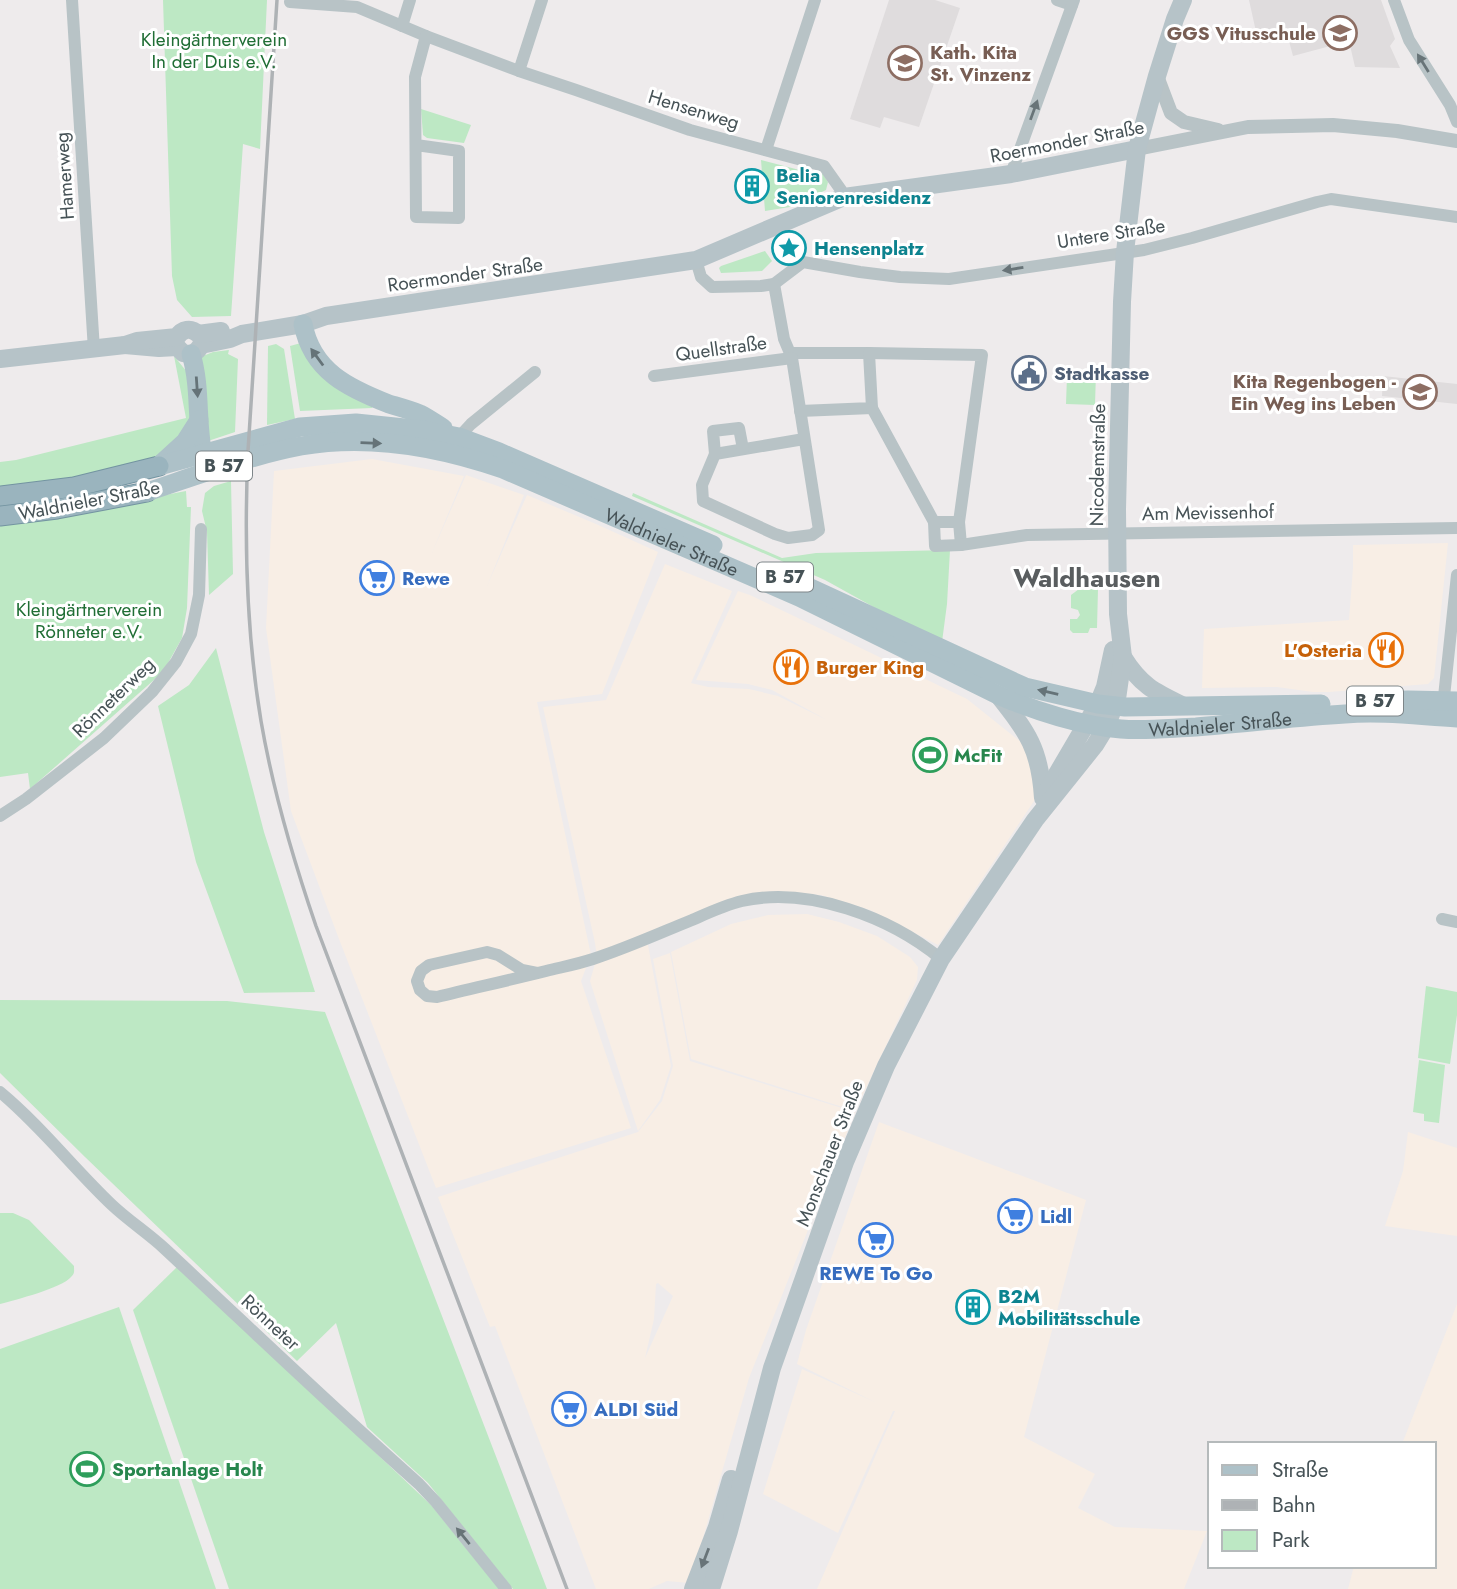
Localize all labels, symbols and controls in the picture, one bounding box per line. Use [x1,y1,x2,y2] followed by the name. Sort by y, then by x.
[1321,14,1359,52] school or university icon: GGS Vitusschule
[1167,20,1316,47] place label: GGS Vitusschule
[141,26,287,75] park label: Kleingärtnerverein In der Duis e.V.
[930,39,1031,88] place label: Kath. Kita St. Vinzenz
[886,44,924,82] school or university icon: Kath. Kita St. Vinzenz
[1417,53,1430,73] one-way arrow
[645,83,743,136] street label: Hensenweg
[1029,99,1040,120] one-way arrow
[988,113,1147,170] street label: Roermonder Straße
[48,131,81,221] street label: Hamerweg
[776,162,931,211] place label: Belia Seniorenresidenz
[733,167,771,205] building icon: Belia Seniorenresidenz
[1055,212,1167,255] street label: Untere Straße
[770,229,808,267] place icon: Hensenplatz
[814,235,924,262] place label: Hensenplatz
[386,250,545,299] street label: Roermonder Straße
[1002,264,1024,275] one-way arrow
[674,329,769,368] street label: Quellstraße
[310,348,324,366] one-way arrow
[1010,354,1048,392] public building icon: Stadtkasse
[1054,360,1149,387] place label: Stadtkasse
[1231,368,1397,417] place label: Kita Regenbogen - Ein Weg ins Leben
[1401,373,1439,411] school or university icon: Kita Regenbogen - Ein Weg ins Leben
[192,376,203,398] one-way arrow
[1083,403,1112,527] street label: Nicodemstraße
[361,437,383,448] one-way arrow
[196,452,252,480] road number: B 57
[16,474,162,527] street label: Waldnieler Straße
[1142,498,1275,527] street label: Am Mevissenhof
[600,501,743,583] street label: Waldnieler Straße
[358,559,396,597] supermarket icon: Rewe
[1013,559,1161,597] district label: Waldhausen
[757,562,813,592] road number: B 57
[402,565,450,592] place label: Rewe
[16,596,162,645] park label: Kleingärtnerverein Rönneter e.V.
[1367,631,1405,669] restaurant icon: L'Osteria
[1284,637,1362,664] place label: L'Osteria
[772,648,810,686] restaurant icon: Burger King
[66,651,161,744] street label: Rönneterweg
[816,654,924,681] place label: Burger King
[1037,686,1059,697] one-way arrow
[1347,686,1403,716] road number: B 57
[1148,705,1293,744] street label: Waldnieler Straße
[911,736,949,774] sports icon: McFit
[954,742,1002,769] place label: McFit
[789,1076,870,1230] street label: Monschauer Straße
[996,1197,1034,1235] supermarket icon: Lidl
[1040,1203,1072,1230] place label: Lidl
[857,1221,895,1259] supermarket icon: REWE To Go
[819,1260,933,1287] place label: REWE To Go
[998,1283,1140,1332] place label: B2M Mobilitätsschule
[235,1288,306,1357] street label: Rönneter
[954,1288,992,1326] building icon: B2M Mobilitätsschule
[550,1390,588,1428] supermarket icon: ALDI Süd
[593,1396,678,1423] place label: ALDI Süd
[1208,1442,1436,1568] legend
[68,1450,106,1488] sports icon: Sportanlage Holt
[1272,1455,1329,1485] text: Straße
[112,1456,263,1483] place label: Sportanlage Holt
[1272,1490,1316,1520] text: Bahn
[1272,1525,1310,1555] text: Park
[456,1527,471,1544] one-way arrow
[699,1547,710,1568] one-way arrow

